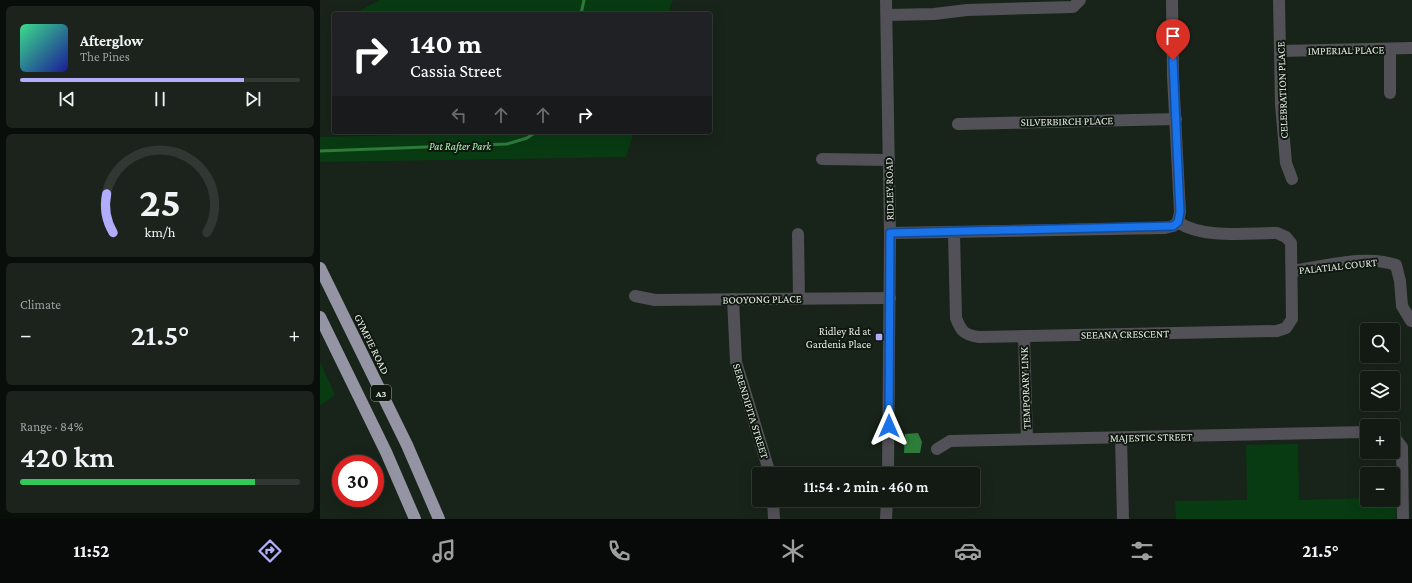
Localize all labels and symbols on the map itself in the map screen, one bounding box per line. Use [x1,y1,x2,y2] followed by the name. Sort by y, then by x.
[1156,19,1190,60] pin
[1274,41,1290,139] street label: CELEBRATION PLACE
[1307,43,1385,57] street label: IMPERIAL PLACE
[1021,114,1113,128] street label: SILVERBIRCH PLACE
[429,140,492,153] park label: Pat Rafter Park
[882,157,896,221] street label: RIDLEY ROAD
[1298,256,1378,276] street label: PALATIAL COURT
[722,292,802,306] street label: BOOYONG PLACE
[352,312,392,376] street label: GYMPIE ROAD
[806,325,871,350] place label: Ridley Rd at Gardenia Place
[1081,327,1169,341] street label: SEEANA CRESCENT
[874,332,884,342] marker: Ridley Rd at Gardenia Place
[1018,346,1032,429] street label: TEMPORARY LINK
[731,362,771,460] street label: SERENDIPITA STREET
[371,385,391,401] road number: A3
[868,405,910,447] position arrow
[1110,430,1192,445] street label: MAJESTIC STREET
[332,455,384,507] speed limit sign: 30

